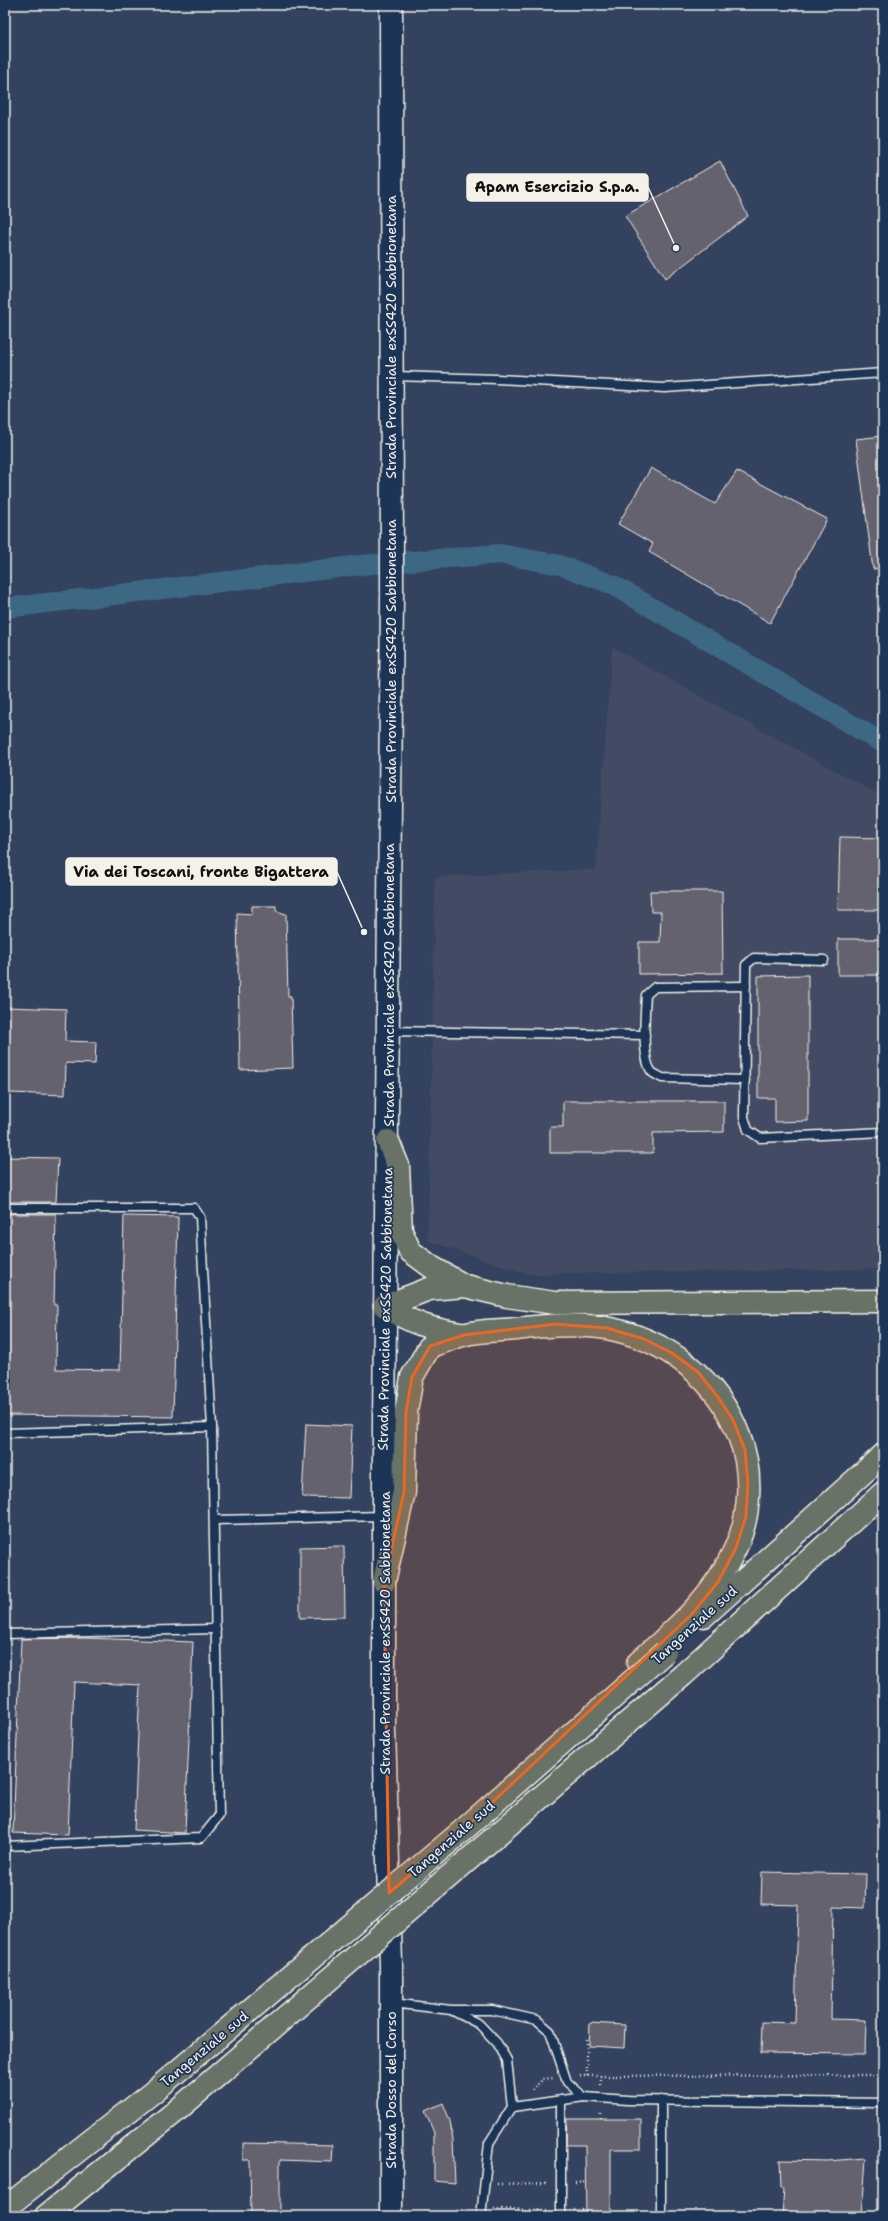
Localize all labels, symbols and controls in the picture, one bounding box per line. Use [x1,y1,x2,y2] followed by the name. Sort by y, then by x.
[467,174,648,201] callout: Apam Esercizio S.p.a.
[474,177,640,197] text: Apam Esercizio S.p.a.
[382,195,400,479] street label: Strada Provinciale exSS420 Sabbionetana
[382,519,400,803] street label: Strada Provinciale exSS420 Sabbionetana
[380,843,398,1127] street label: Strada Provinciale exSS420 Sabbionetana
[66,858,337,885] callout: Via dei Toscani, fronte Bigattera
[73,862,329,882] text: Via dei Toscani, fronte Bigattera
[374,1167,396,1451] street label: Strada Provinciale exSS420 Sabbionetana
[376,1491,394,1775] street label: Strada Provinciale exSS420 Sabbionetana
[647,1582,741,1668] street label: Tangenziale sud
[404,1796,498,1882] street label: Tangenziale sud
[156,2007,252,2091] street label: Tangenziale sud
[382,2011,400,2169] street label: Strada Dosso del Corso

